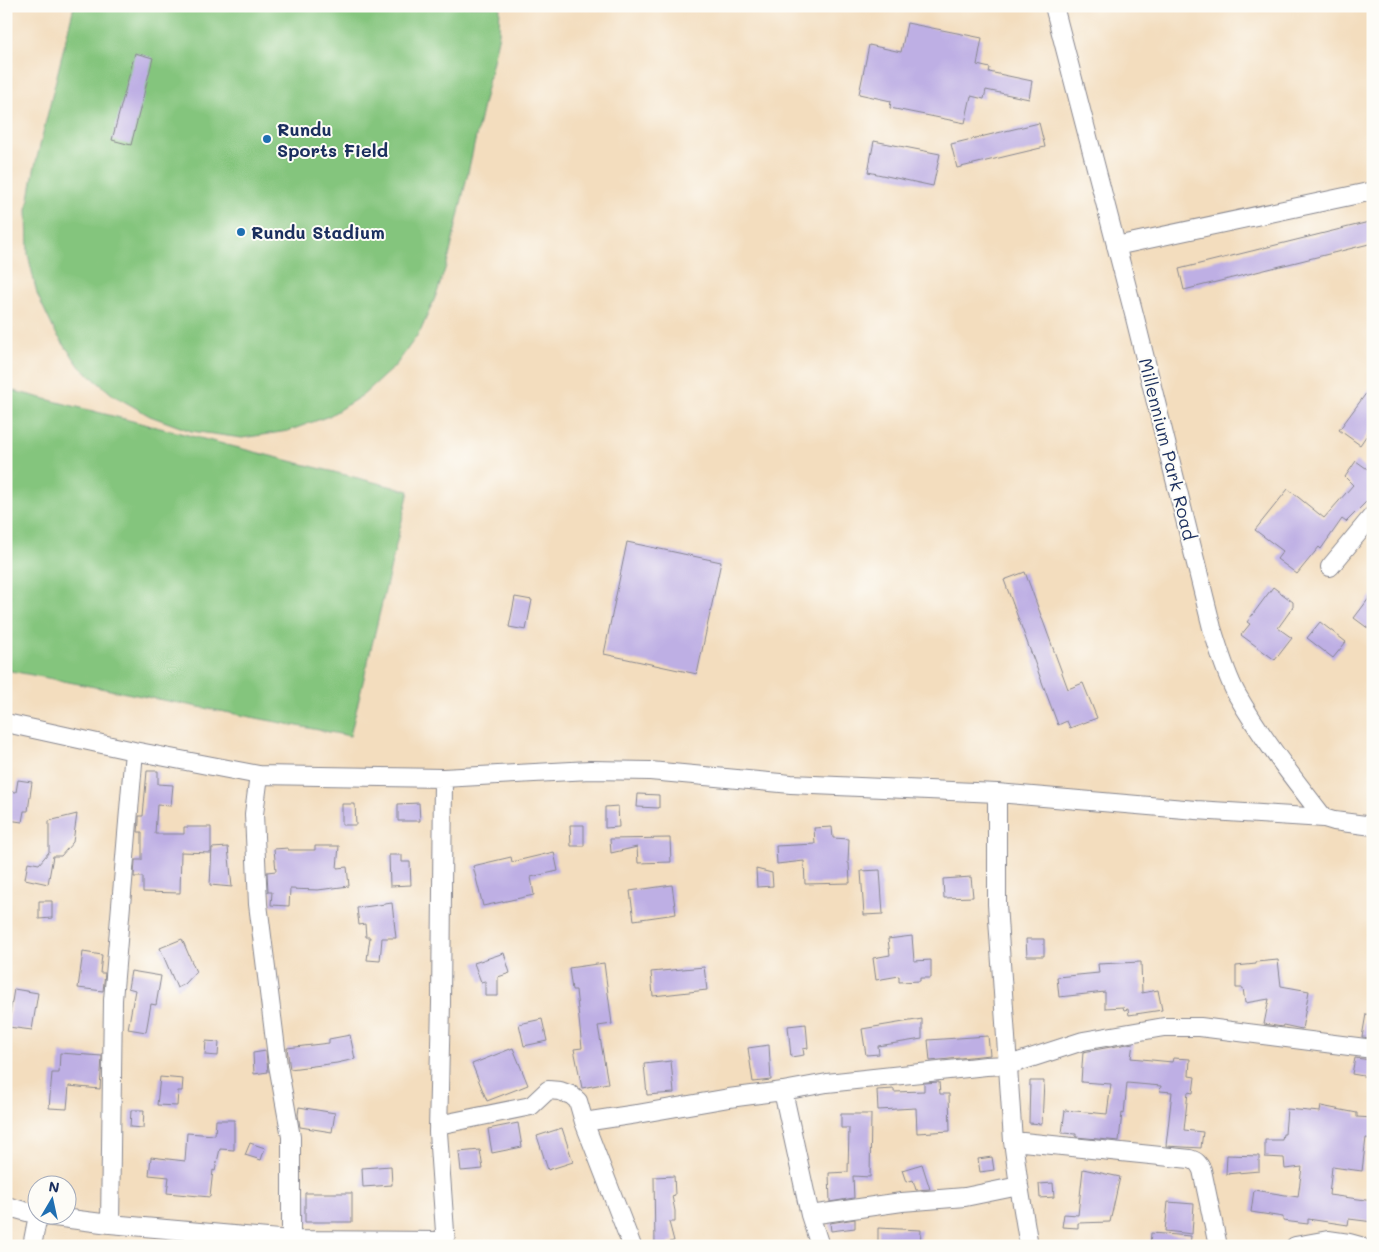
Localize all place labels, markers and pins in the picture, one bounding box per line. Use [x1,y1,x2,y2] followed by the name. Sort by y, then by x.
[277,117,388,162] place label: Rundu Sports Field
[261,133,273,145] marker: Rundu Sports Field
[251,220,385,244] place label: Rundu Stadium
[235,226,247,238] marker: Rundu Stadium

